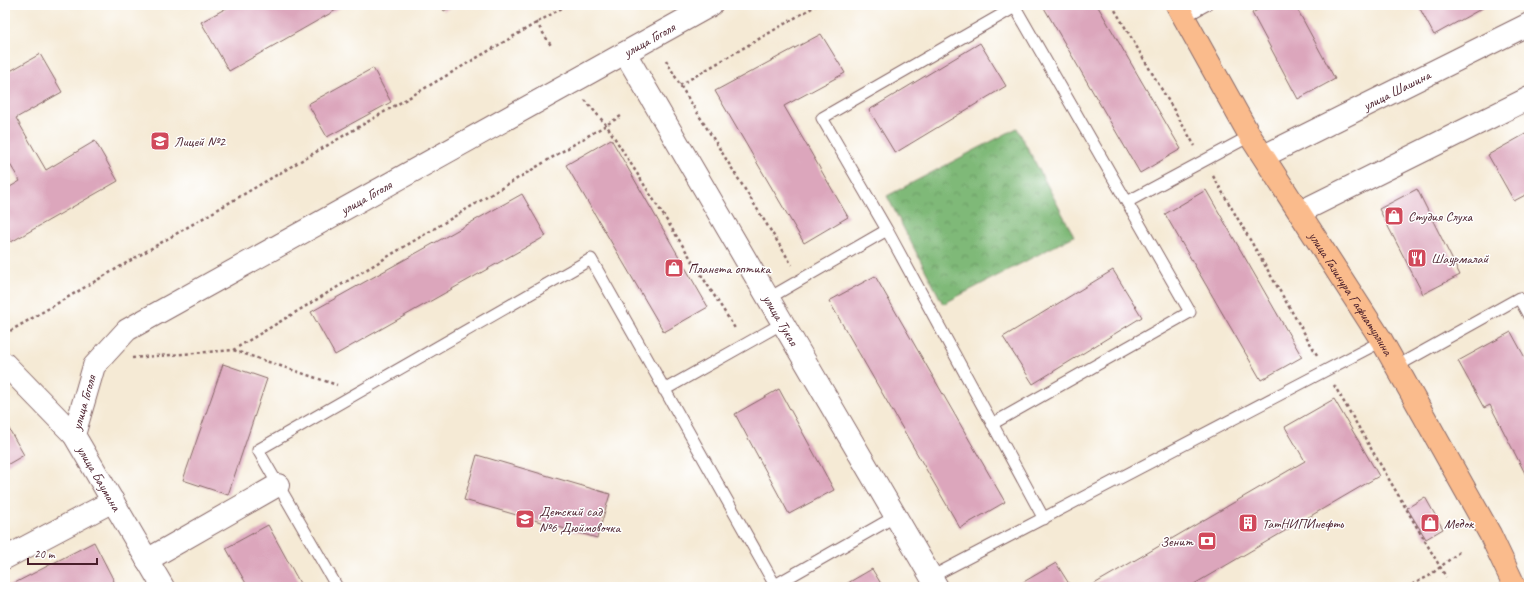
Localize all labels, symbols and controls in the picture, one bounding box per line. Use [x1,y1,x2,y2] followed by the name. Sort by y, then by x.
[620,18,679,62] street label: улица Гоголя
[1359,66,1434,115] street label: улица Шашина
[149,130,171,152] school or university icon: Лицей №2
[174,133,227,150] place label: Лицей №2
[337,176,396,219] street label: улица Гоголя
[1383,205,1405,227] shop icon: Студия Слуха
[1408,208,1473,225] place label: Студия Слуха
[1304,228,1397,359] street label: улица Газинура Гафиатуллина
[1406,247,1428,269] restaurant icon: Шаурмалай
[1431,250,1490,267] place label: Шаурмалай
[663,257,685,279] shop icon: Планета оптика
[688,260,772,277] place label: Планета оптика
[758,291,803,350] street label: улица Тукая
[68,372,100,433] street label: улица Гоголя
[72,442,125,515] street label: улица Баумана
[539,503,621,536] place label: Детский сад №6 Дюймовочка
[514,508,536,530] school or university icon: Детский сад №6 Дюймовочка
[1237,512,1259,534] building icon: ТатНИПИнефть
[1419,512,1441,534] shop icon: Медок
[1262,515,1345,532] place label: ТатНИПИнефть
[1444,515,1475,532] place label: Медок
[1196,530,1218,552] bank icon: Зенит
[1160,533,1194,550] place label: Зенит
[28,540,97,566] scale bar
[34,546,56,562] text: 20 m

